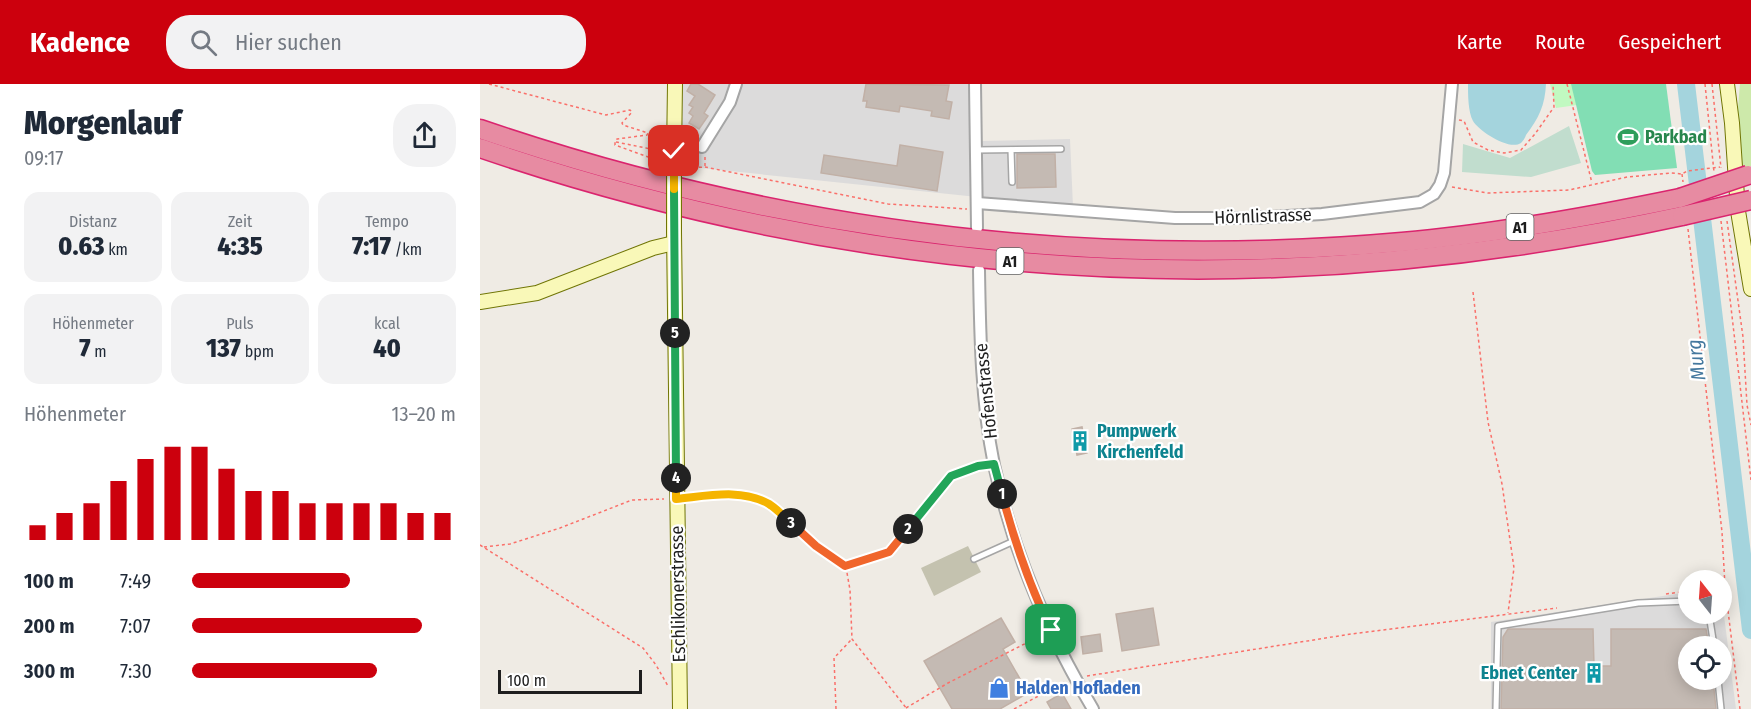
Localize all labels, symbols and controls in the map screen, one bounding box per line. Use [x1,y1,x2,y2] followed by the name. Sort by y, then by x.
[166,15,586,69] search box
[30,26,130,59] text: Kadence
[187,26,220,59] icon: search
[235,29,342,56] text: Hier suchen
[1457,29,1502,55] text: Karte
[1535,29,1585,55] text: Route
[1618,29,1721,55] text: Gespeichert
[24,103,181,143] text: Morgenlauf
[393,104,456,167] button: share
[648,125,699,176] pin
[1616,125,1640,149] sports icon: Parkbad
[1645,126,1707,148] place label: Parkbad
[657,134,690,167] icon: check
[24,146,63,170] text: 09:17
[1214,203,1312,229] street label: Hörnlistrasse
[69,212,117,231] text: Distanz
[228,212,252,231] text: Zeit
[365,212,409,231] text: Tempo
[1506,214,1534,240] road number: A1
[58,231,104,262] text: 0.63
[217,231,263,262] text: 4:35
[352,231,391,262] text: 7:17
[104,240,128,259] text: km
[391,240,422,259] text: /km
[996,248,1024,274] road number: A1
[52,314,134,333] text: Höhenmeter
[226,314,254,333] text: Puls
[374,314,400,333] text: kcal
[660,318,690,348] pin: 5
[671,323,679,342] text: 5
[79,333,91,364] text: 7
[206,333,241,364] text: 137
[373,333,401,364] text: 40
[1682,338,1710,382] water label: Murg
[91,342,107,361] text: m
[241,342,274,361] text: bpm
[970,342,1002,440] street label: Hofenstrasse
[24,402,126,426] text: Höhenmeter
[392,402,456,426] text: 13–20 m
[1097,420,1184,463] place label: Pumpwerk Kirchenfeld
[1068,429,1092,453] building icon: Pumpwerk Kirchenfeld
[661,463,691,493] pin: 4
[672,468,680,487] text: 4
[987,479,1017,509] pin: 1
[999,484,1005,503] text: 1
[776,508,806,538] pin: 3
[787,513,795,532] text: 3
[893,514,923,544] pin: 2
[904,519,912,538] text: 2
[666,525,690,663] street label: Eschlikonerstrasse
[24,569,74,593] text: 100 m
[120,569,151,593] text: 7:49
[1678,570,1732,624] north arrow
[1678,570,1732,690] map controls
[1025,604,1076,655] pin
[1034,613,1067,646] icon: arrive
[24,614,75,638] text: 200 m
[120,614,151,638] text: 7:07
[1678,636,1732,690] button: locate
[24,659,75,683] text: 300 m
[120,659,152,683] text: 7:30
[1582,661,1606,685] building icon: Ebnet Center
[1481,662,1577,684] place label: Ebnet Center
[498,667,642,694] scale bar
[507,671,546,690] text: 100 m
[987,676,1011,700] shop icon: Halden Hofladen
[1016,677,1141,699] place label: Halden Hofladen

